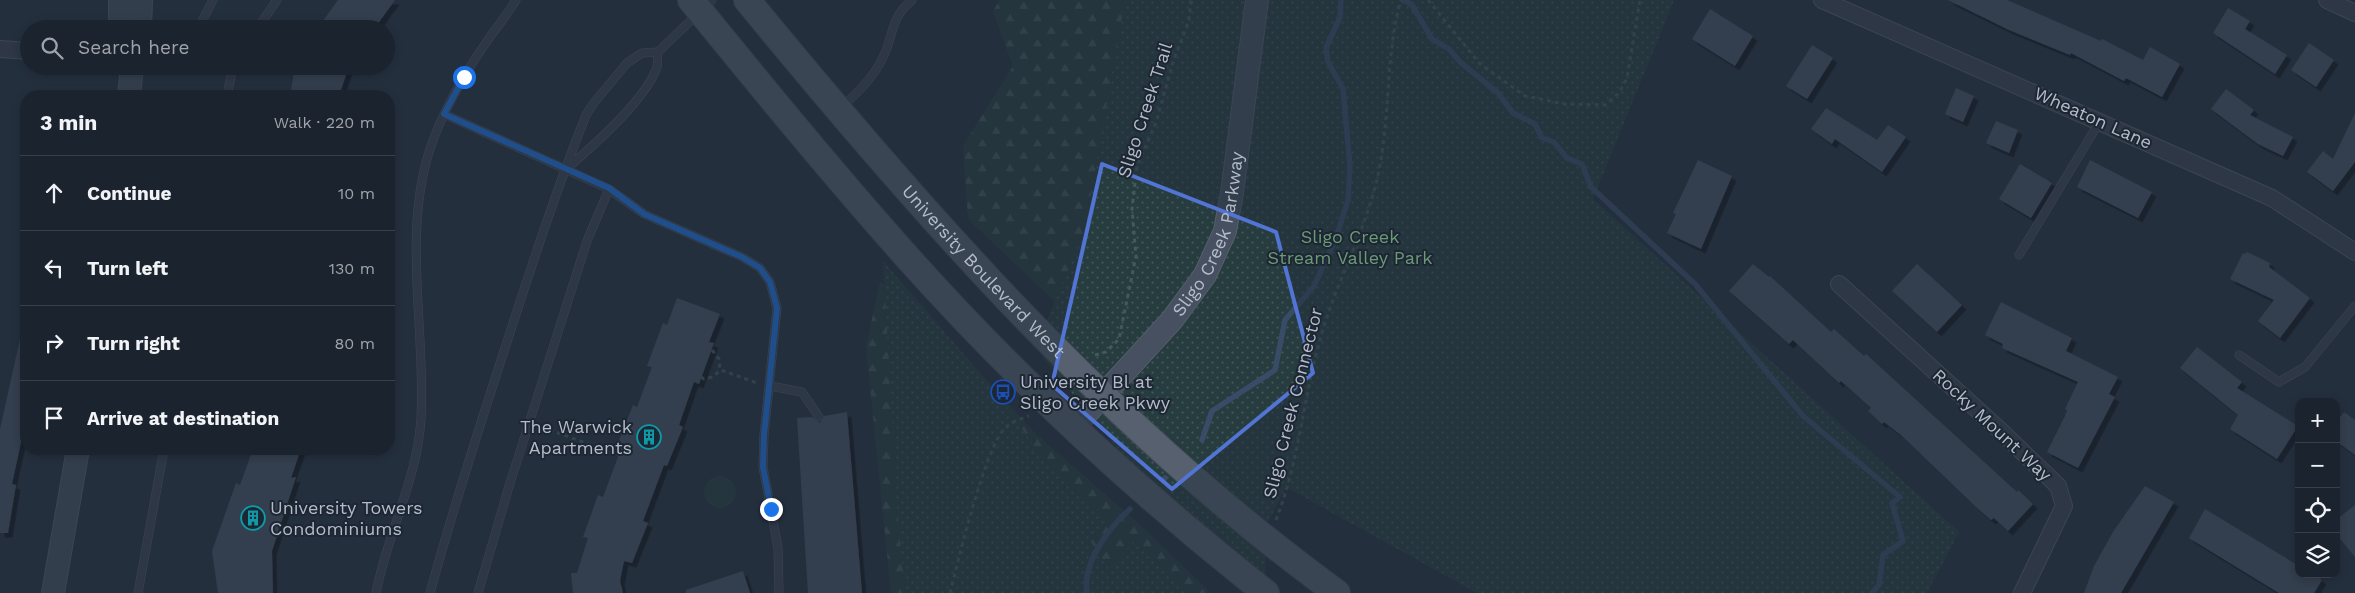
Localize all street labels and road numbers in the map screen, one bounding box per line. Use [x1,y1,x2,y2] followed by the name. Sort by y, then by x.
[1113,39,1176,180] street label: Sligo Creek Trail
[2031,82,2155,153] street label: Wheaton Lane
[1167,150,1247,320] street label: Sligo Creek Parkway
[898,180,1070,362] street label: University Boulevard West
[1259,305,1326,501] street label: Sligo Creek Connector
[1929,364,2057,486] street label: Rocky Mount Way

